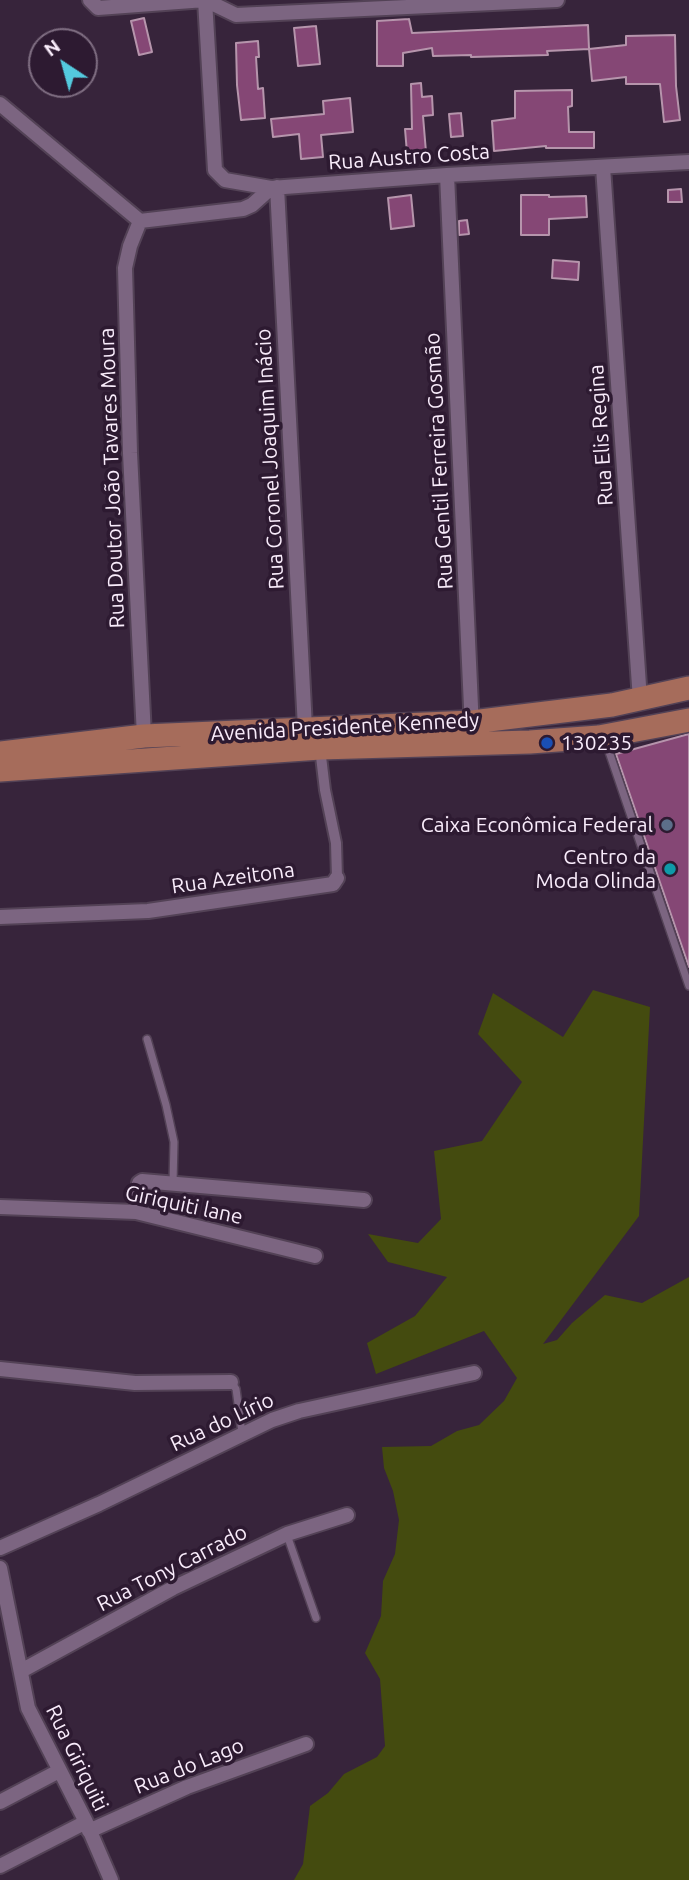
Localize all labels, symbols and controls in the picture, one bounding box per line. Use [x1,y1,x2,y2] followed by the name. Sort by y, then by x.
[28,28,98,98] north arrow
[40,35,64,61] text: N
[327,139,491,175] street label: Rua Austro Costa
[94,327,130,629] street label: Rua Doutor João Tavares Moura
[251,328,289,590] street label: Rua Coronel Joaquim Inácio
[420,332,458,590] street label: Rua Gentil Ferreira Gosmão
[583,364,619,506] street label: Rua Elis Regina
[210,707,480,747] street label: Avenida Presidente Kennedy
[561,730,632,756] place label: 130235
[539,735,555,751] marker: 130235
[421,812,653,838] place label: Caixa Econômica Federal
[659,817,675,833] marker: Caixa Econômica Federal
[536,844,656,894] place label: Centro da Moda Olinda
[170,857,296,899] street label: Rua Azeitona
[662,861,678,877] marker: Centro da Moda Olinda
[123,1180,245,1230] street label: Giriquiti lane
[166,1387,278,1457] street label: Rua do Lírio
[93,1519,251,1617] street label: Rua Tony Carrado
[40,1701,114,1815] street label: Rua Giriquiti
[131,1733,247,1799] street label: Rua do Lago

